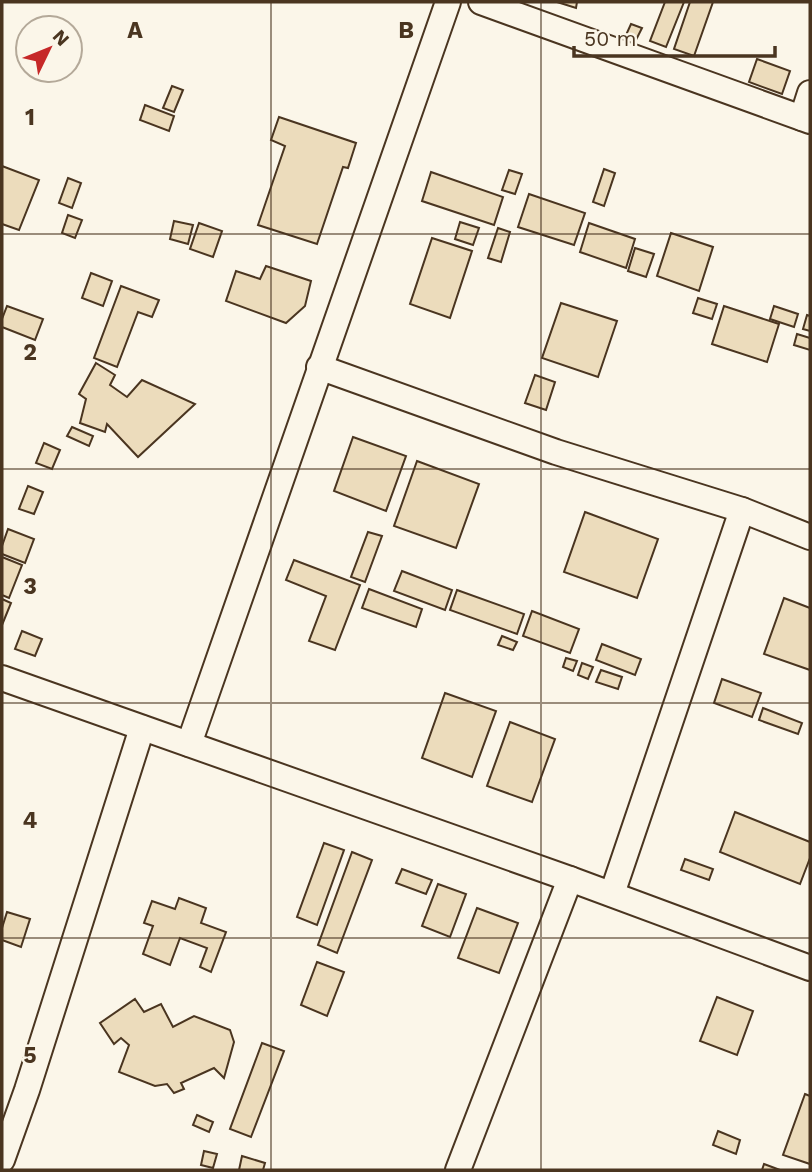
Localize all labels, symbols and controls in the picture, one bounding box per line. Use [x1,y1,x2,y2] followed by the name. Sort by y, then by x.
[14,14,84,84] north arrow
[574,14,775,58] scale bar
[127,17,143,44] text: A
[398,17,414,44] text: B
[48,25,74,51] text: N
[584,26,636,51] text: 50 m
[25,104,35,131] text: 1
[23,339,37,366] text: 2
[23,573,37,600] text: 3
[23,807,38,834] text: 4
[23,1042,37,1069] text: 5

